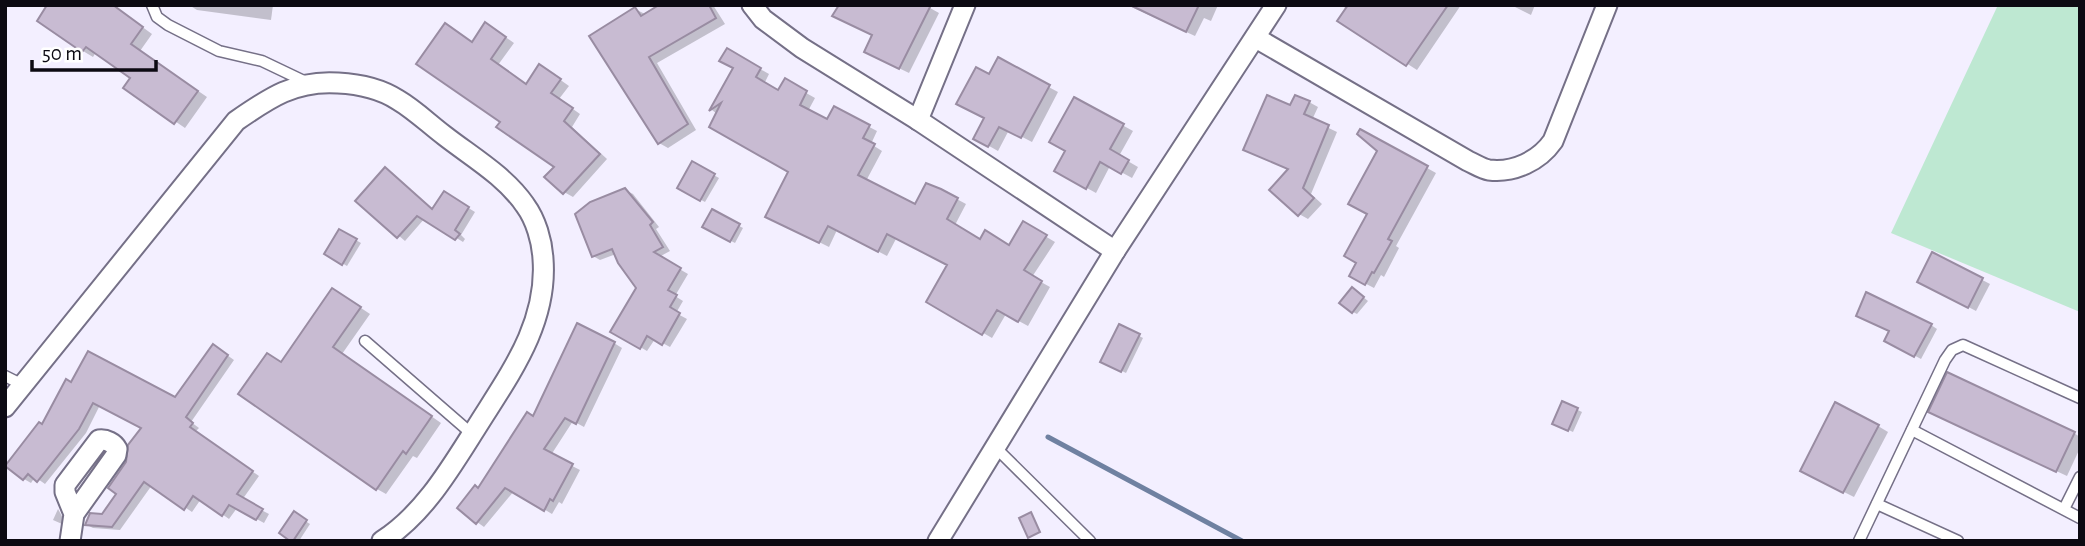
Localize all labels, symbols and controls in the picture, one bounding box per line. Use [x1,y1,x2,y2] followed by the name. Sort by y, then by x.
[32,28,156,72] scale bar
[42,43,82,64] text: 50 m

